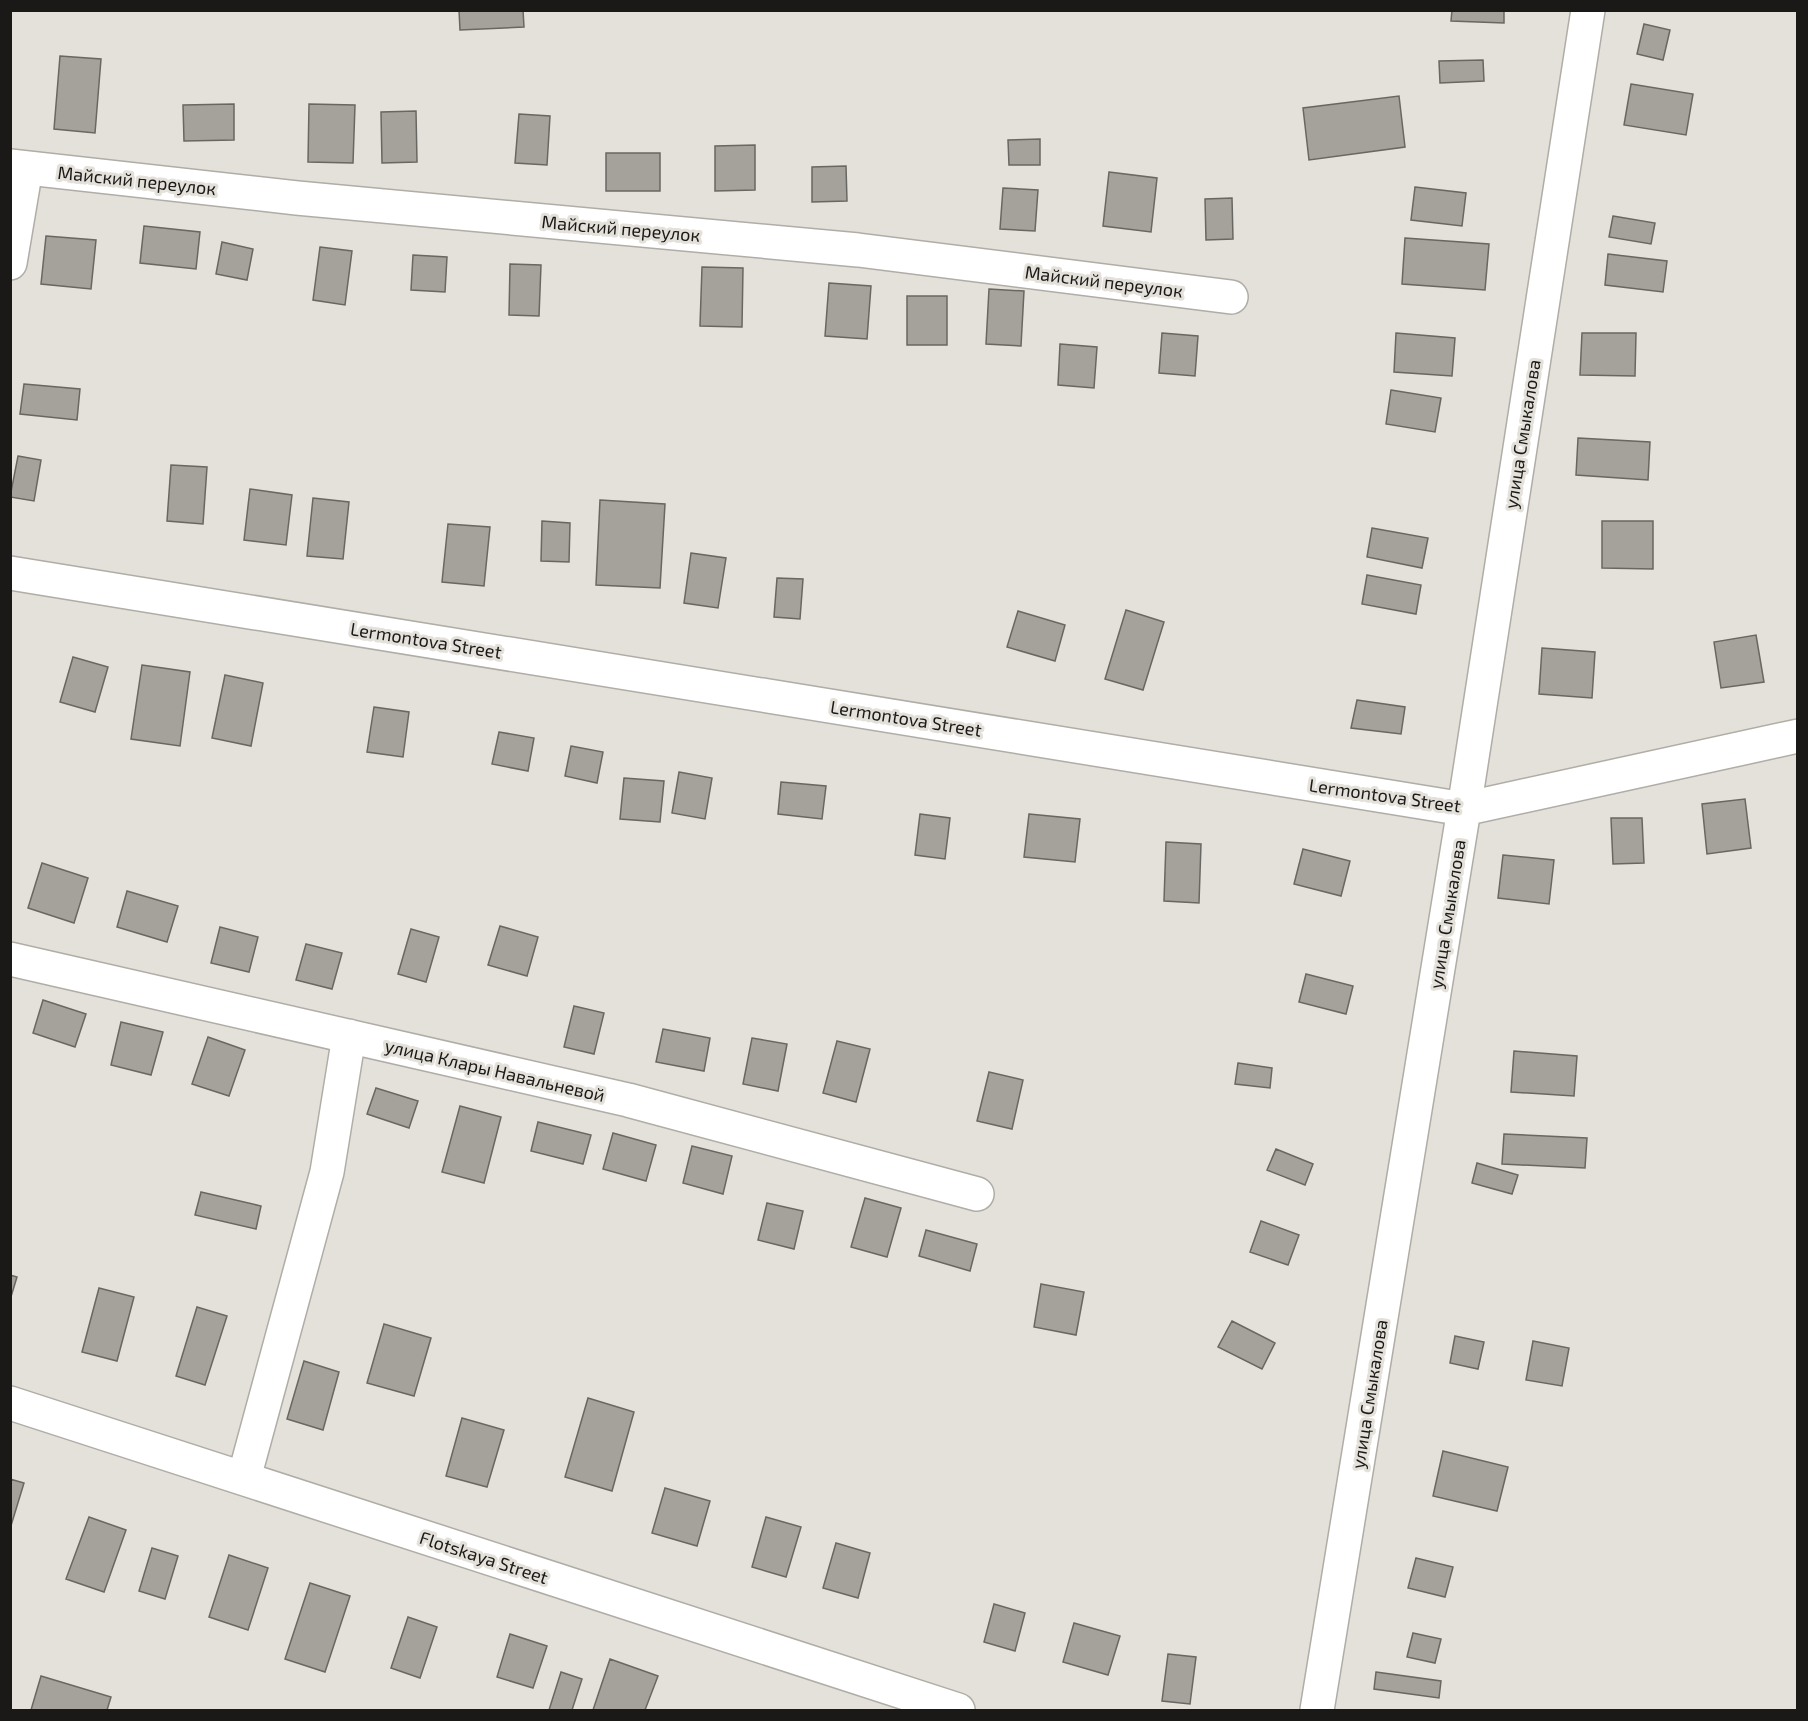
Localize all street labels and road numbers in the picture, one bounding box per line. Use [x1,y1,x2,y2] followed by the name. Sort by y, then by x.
[57,161,218,199] street label: Майский переулок
[541,210,702,246] street label: Майский переулок
[1024,260,1185,302] street label: Майский переулок
[1499,358,1545,510] street label: улица Смыкалова
[349,617,503,663] street label: Lermontova Street
[829,695,983,741] street label: Lermontova Street
[1308,773,1462,817] street label: Lermontova Street
[1424,838,1470,990] street label: улица Смыкалова
[383,1034,607,1106] street label: улица Клары Навальневой
[1346,1318,1392,1470] street label: улица Смыкалова
[417,1526,551,1588] street label: Flotskaya Street

